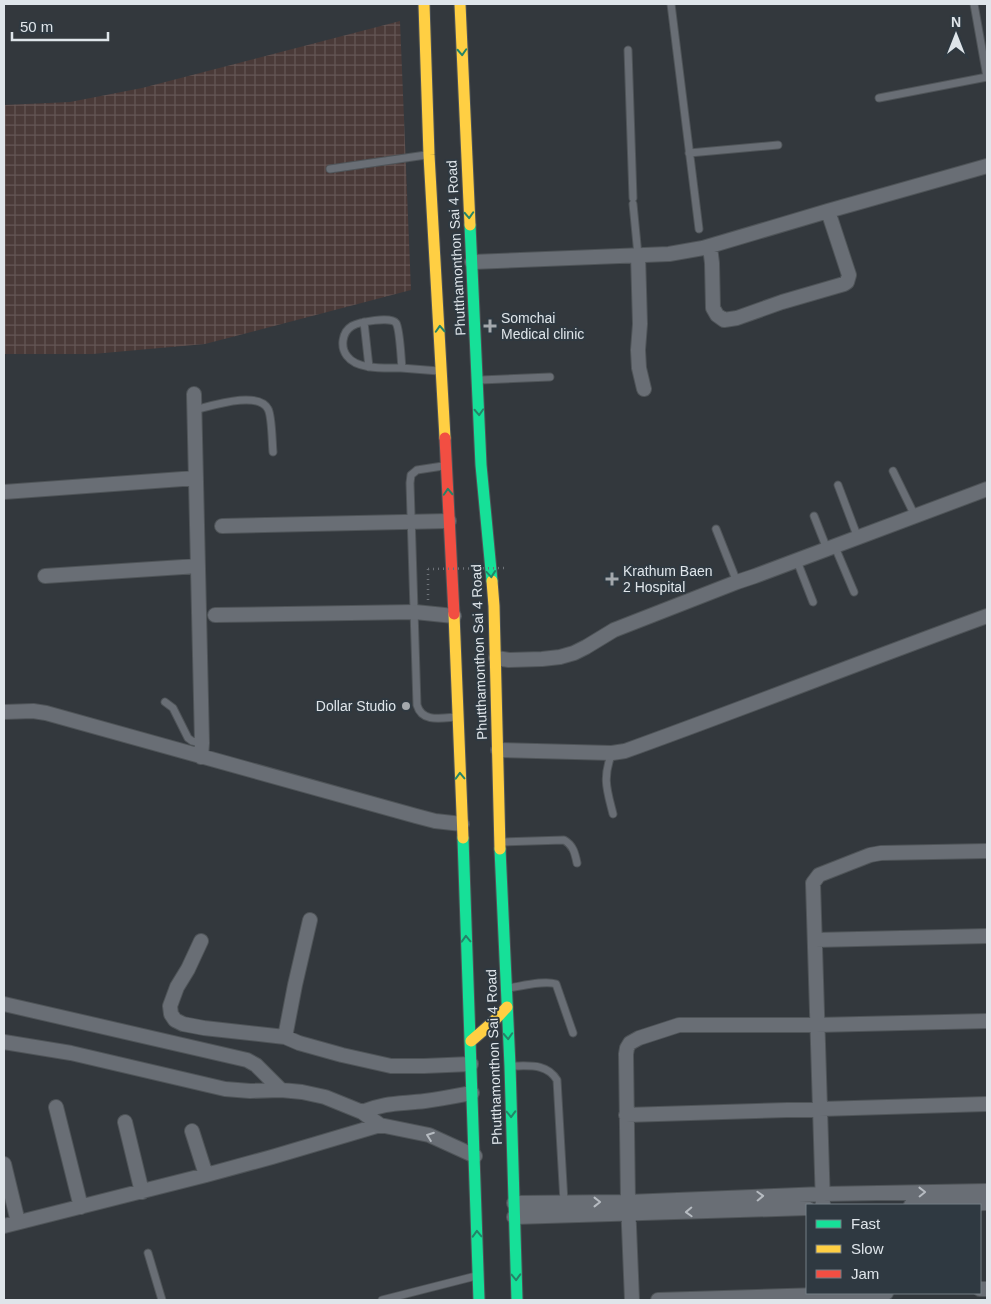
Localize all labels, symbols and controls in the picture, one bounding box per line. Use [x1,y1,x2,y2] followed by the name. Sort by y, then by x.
[12,10,109,42] scale bar
[931,10,981,60] north arrow
[951,14,961,30] text: N
[20,18,53,35] text: 50 m
[457,49,467,57] one-way arrow
[443,160,469,336] street label: Phutthamonthon Sai 4 Road
[464,211,475,219] one-way arrow
[501,310,584,342] place label: Somchai Medical clinic
[483,319,497,333] marker: Somchai Medical clinic
[434,325,445,333] one-way arrow
[473,408,484,416] one-way arrow
[442,487,453,495] one-way arrow
[623,563,713,595] place label: Krathum Baen 2 Hospital
[468,564,490,740] street label: Phutthamonthon Sai 4 Road
[485,570,496,578] one-way arrow
[605,572,619,586] marker: Krathum Baen 2 Hospital
[316,698,396,714] place label: Dollar Studio
[400,700,412,712] marker: Dollar Studio
[455,772,466,780] one-way arrow
[461,934,471,942] one-way arrow
[483,969,505,1145] street label: Phutthamonthon Sai 4 Road
[503,1032,514,1040] one-way arrow
[506,1111,516,1119] one-way arrow
[427,1132,435,1142] one-way arrow
[919,1187,927,1197] one-way arrow
[756,1191,764,1202] one-way arrow
[594,1197,602,1207] one-way arrow
[806,1204,981,1294] legend
[684,1207,692,1217] one-way arrow
[851,1215,881,1232] text: Fast
[472,1230,483,1238] one-way arrow
[851,1240,884,1257] text: Slow
[851,1265,879,1282] text: Jam
[511,1273,521,1281] one-way arrow

